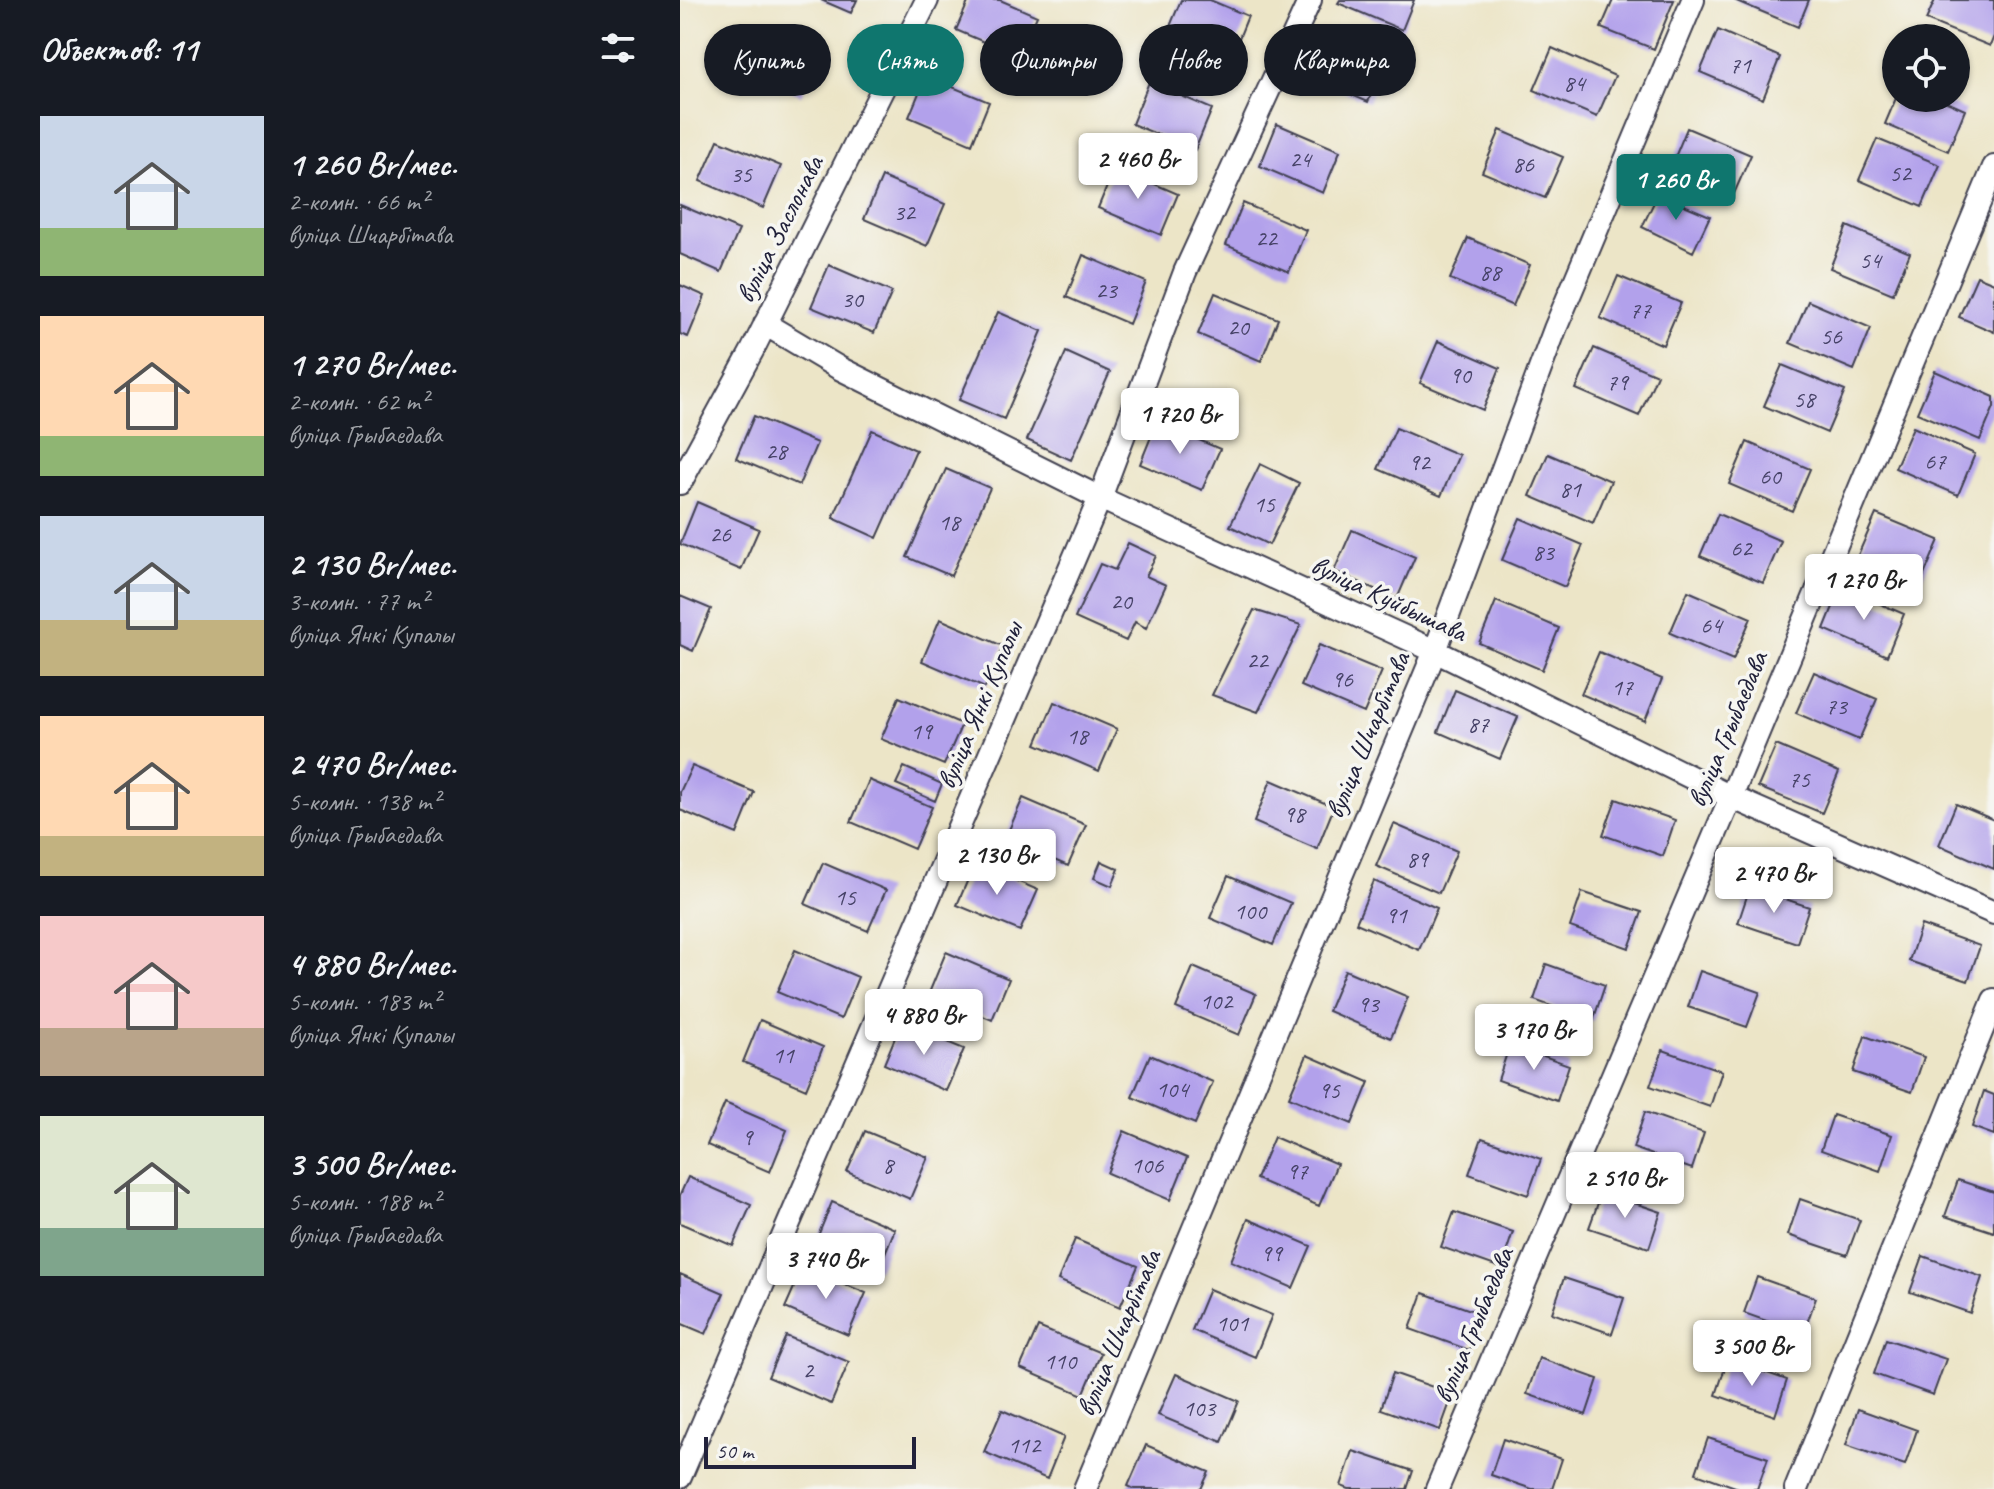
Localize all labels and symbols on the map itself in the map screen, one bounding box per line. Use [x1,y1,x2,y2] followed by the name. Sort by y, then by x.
[1729,50,1752,80] house number: 71
[1563,68,1587,98] house number: 84
[1055,133,1221,201] pin: 2 460 Br
[1289,144,1313,174] house number: 24
[727,148,832,308] street label: вуліца Заслонава
[1512,149,1535,179] house number: 86
[1593,154,1759,222] pin: 1 260 Br
[1889,158,1913,188] house number: 52
[730,159,753,189] house number: 35
[893,197,917,227] house number: 32
[1255,223,1279,253] house number: 22
[1859,245,1883,275] house number: 54
[1479,257,1503,287] house number: 88
[1095,275,1119,305] house number: 23
[841,284,865,314] house number: 30
[1629,295,1652,325] house number: 77
[1227,312,1251,342] house number: 20
[1820,321,1843,351] house number: 56
[1449,360,1473,390] house number: 90
[1606,367,1630,397] house number: 79
[1793,384,1817,414] house number: 58
[1097,388,1263,456] pin: 1 720 Br
[765,436,789,466] house number: 28
[1924,446,1947,476] house number: 67
[1408,447,1432,477] house number: 92
[1759,461,1783,491] house number: 60
[1559,474,1582,504] house number: 81
[1253,489,1276,519] house number: 15
[938,507,962,537] house number: 18
[709,519,732,549] house number: 26
[1730,533,1754,563] house number: 62
[1532,537,1556,567] house number: 83
[1306,547,1474,650] street label: вуліца Куйбышава
[1781,554,1947,622] pin: 1 270 Br
[1110,586,1134,616] house number: 20
[1700,610,1724,640] house number: 64
[928,614,1031,794] street label: вуліца Янкі Купалы
[1679,644,1776,812] street label: вуліца Грыбаедава
[1246,645,1270,675] house number: 22
[1316,645,1418,823] street label: вуліца Шчарбітава
[1331,664,1354,694] house number: 96
[1611,672,1634,702] house number: 17
[1825,691,1849,721] house number: 73
[1467,709,1490,739] house number: 87
[910,716,934,746] house number: 19
[1066,721,1090,751] house number: 18
[1788,764,1811,794] house number: 75
[1283,799,1307,829] house number: 98
[914,829,1080,897] pin: 2 130 Br
[1406,844,1430,874] house number: 89
[1691,847,1857,915] pin: 2 470 Br
[834,882,857,912] house number: 15
[1234,896,1268,926] house number: 100
[1385,900,1408,930] house number: 91
[1200,986,1234,1016] house number: 102
[841,989,1007,1057] pin: 4 880 Br
[1357,989,1381,1019] house number: 93
[1451,1004,1617,1072] pin: 3 170 Br
[772,1040,795,1070] house number: 11
[1156,1074,1190,1104] house number: 104
[1318,1075,1341,1105] house number: 95
[742,1122,755,1152] house number: 9
[883,1150,896,1180] house number: 8
[1131,1150,1164,1180] house number: 106
[1542,1152,1708,1220] pin: 2 510 Br
[1286,1156,1309,1186] house number: 97
[743,1233,909,1301] pin: 3 740 Br
[1260,1238,1284,1268] house number: 99
[1425,1240,1522,1408] street label: вуліца Грыбаедава
[1067,1243,1169,1421] street label: вуліца Шчарбітава
[1216,1308,1249,1338] house number: 101
[1669,1320,1835,1388] pin: 3 500 Br
[1044,1346,1078,1376] house number: 110
[803,1355,816,1385] house number: 2
[1183,1393,1217,1423] house number: 103
[1008,1430,1042,1460] house number: 112
[704,1433,916,1469] scale bar

